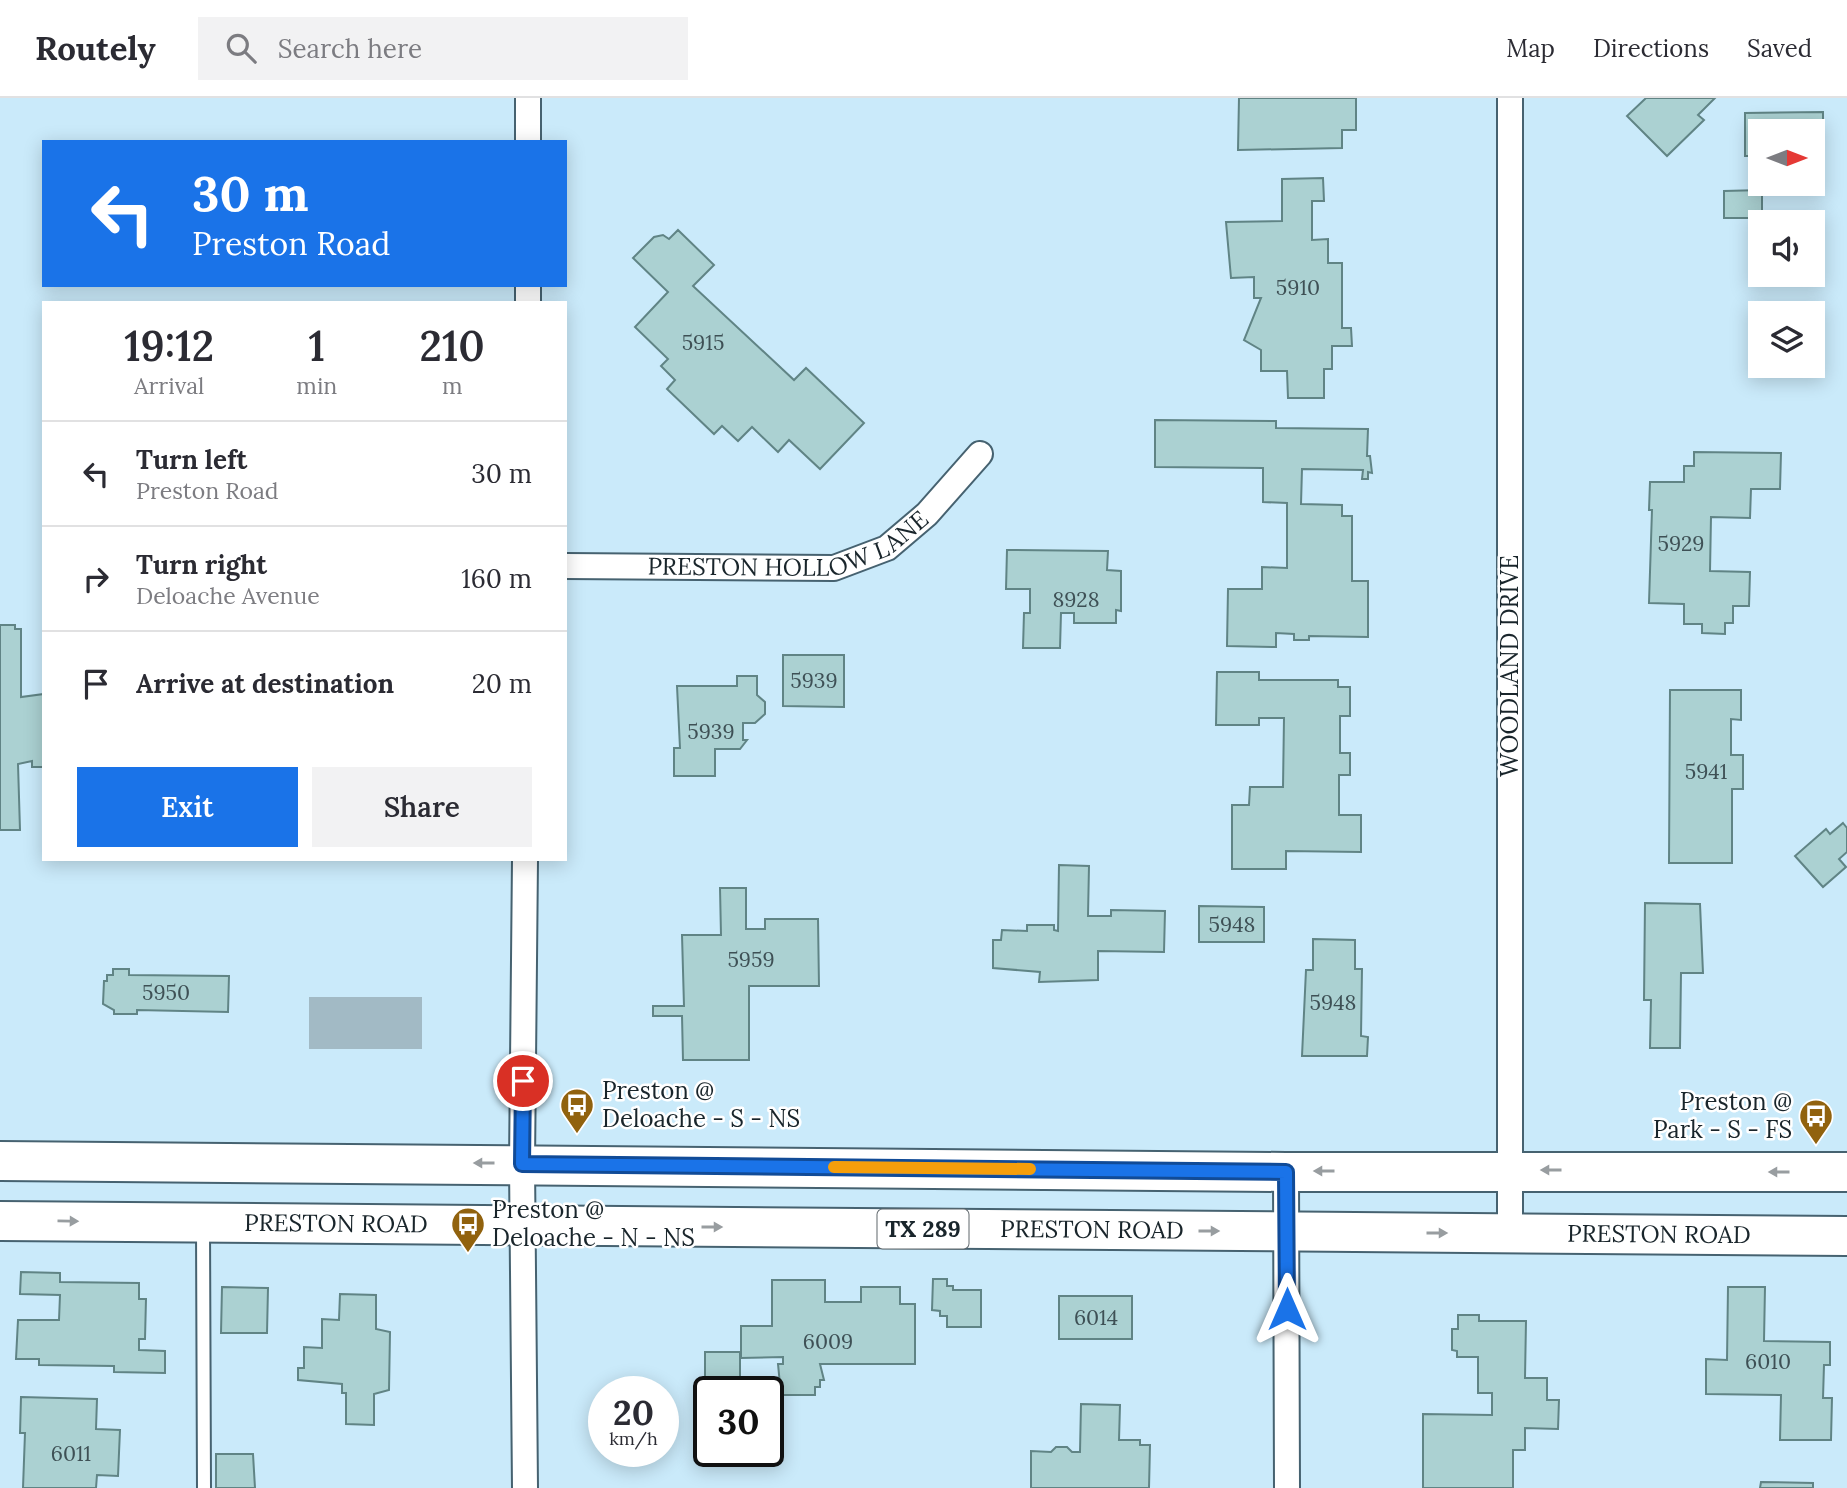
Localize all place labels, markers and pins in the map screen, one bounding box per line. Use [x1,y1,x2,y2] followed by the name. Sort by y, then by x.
[493,1051,553,1111] pin
[602,1075,800,1134] place label: Preston @ Deloache - S - NS
[558,1086,596,1135] bus stop icon: Preston @ Deloache - S - NS
[1653,1086,1792,1145] place label: Preston @ Park - S - FS
[1797,1097,1835,1146] bus stop icon: Preston @ Park - S - FS
[492,1194,695,1253] place label: Preston @ Deloache - N - NS
[449,1205,487,1254] bus stop icon: Preston @ Deloache - N - NS

